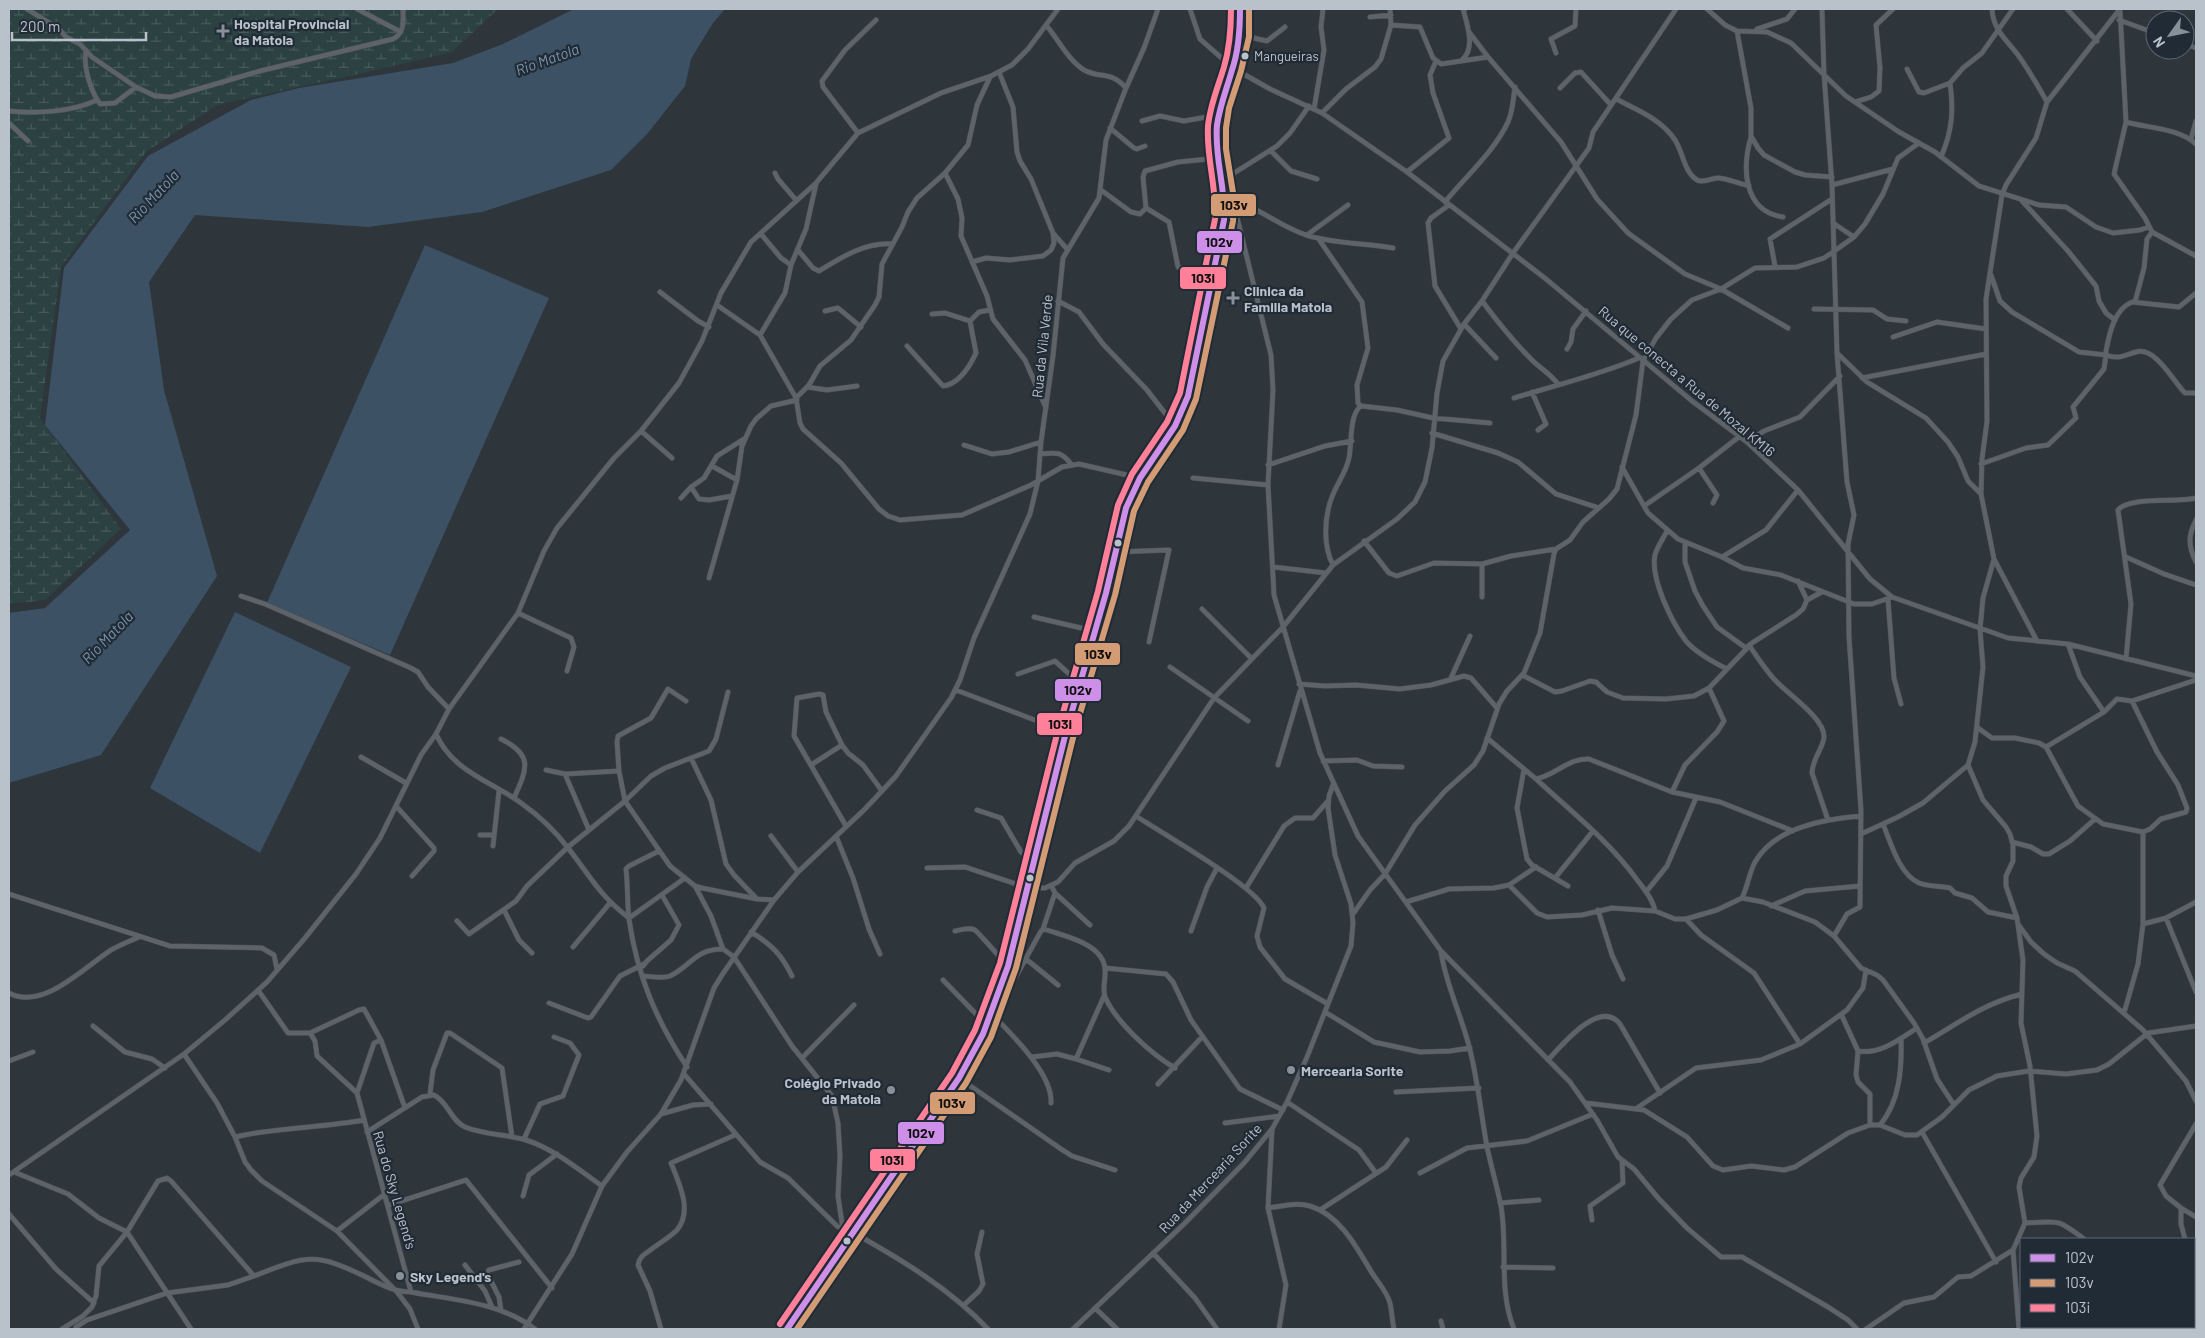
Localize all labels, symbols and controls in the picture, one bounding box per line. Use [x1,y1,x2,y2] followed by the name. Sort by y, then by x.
[12,10,146,42] scale bar
[2145,10,2195,60] north arrow
[234,15,349,48] place label: Hospital Provincial da Matola
[20,17,60,35] text: 200 m
[216,24,230,38] marker: Hospital Provincial da Matola
[2149,34,2168,51] text: N
[513,39,581,79] water label: Rio Matola
[1254,48,1319,64] place label: Mangueiras
[1240,51,1250,61] marker: Mangueiras
[124,166,182,226] water label: Rio Matola
[1210,193,1257,217] line badge: 103v
[1220,196,1248,213] text: 103v
[1196,230,1243,254] line badge: 102v
[1205,233,1233,250] text: 102v
[1179,266,1227,290] line badge: 103i
[1191,269,1215,286] text: 103i
[1244,282,1332,315] place label: Clinica da Familia Matola
[1226,291,1240,305] marker: Clinica da Familia Matola
[1028,294,1056,398] street label: Rua da Vila Verde
[1595,302,1779,460] street label: Rua que conecta a Rua de Mozal KM16
[1113,538,1123,548] unlabelled marker
[78,607,136,667] water label: Rio Matola
[1074,642,1121,666] line badge: 103v
[1084,645,1112,662] text: 103v
[1054,678,1102,702] line badge: 102v
[1064,681,1092,698] text: 102v
[1036,712,1083,736] line badge: 103i
[1048,715,1072,732] text: 103i
[1025,873,1035,883] unlabelled marker
[1301,1062,1404,1079] place label: Mercearia Sorite
[1285,1064,1297,1076] marker: Mercearia Sorite
[784,1074,881,1107] place label: Colégio Privado da Matola
[885,1084,897,1096] marker: Colégio Privado da Matola
[929,1091,976,1115] line badge: 103v
[938,1094,966,1111] text: 103v
[1155,1120,1265,1236] street label: Rua da Mercearia Sorite
[897,1121,945,1145] line badge: 102v
[907,1124,935,1141] text: 102v
[370,1129,420,1251] street label: Rua do Sky Legend's
[869,1148,916,1172] line badge: 103i
[880,1151,904,1168] text: 103i
[842,1236,852,1246] unlabelled marker
[2020,1238,2195,1328] legend
[2065,1248,2094,1266] text: 102v
[410,1268,491,1285] place label: Sky Legend's
[394,1270,406,1282] marker: Sky Legend's
[2065,1273,2094,1291] text: 103v
[2065,1298,2090,1316] text: 103i

